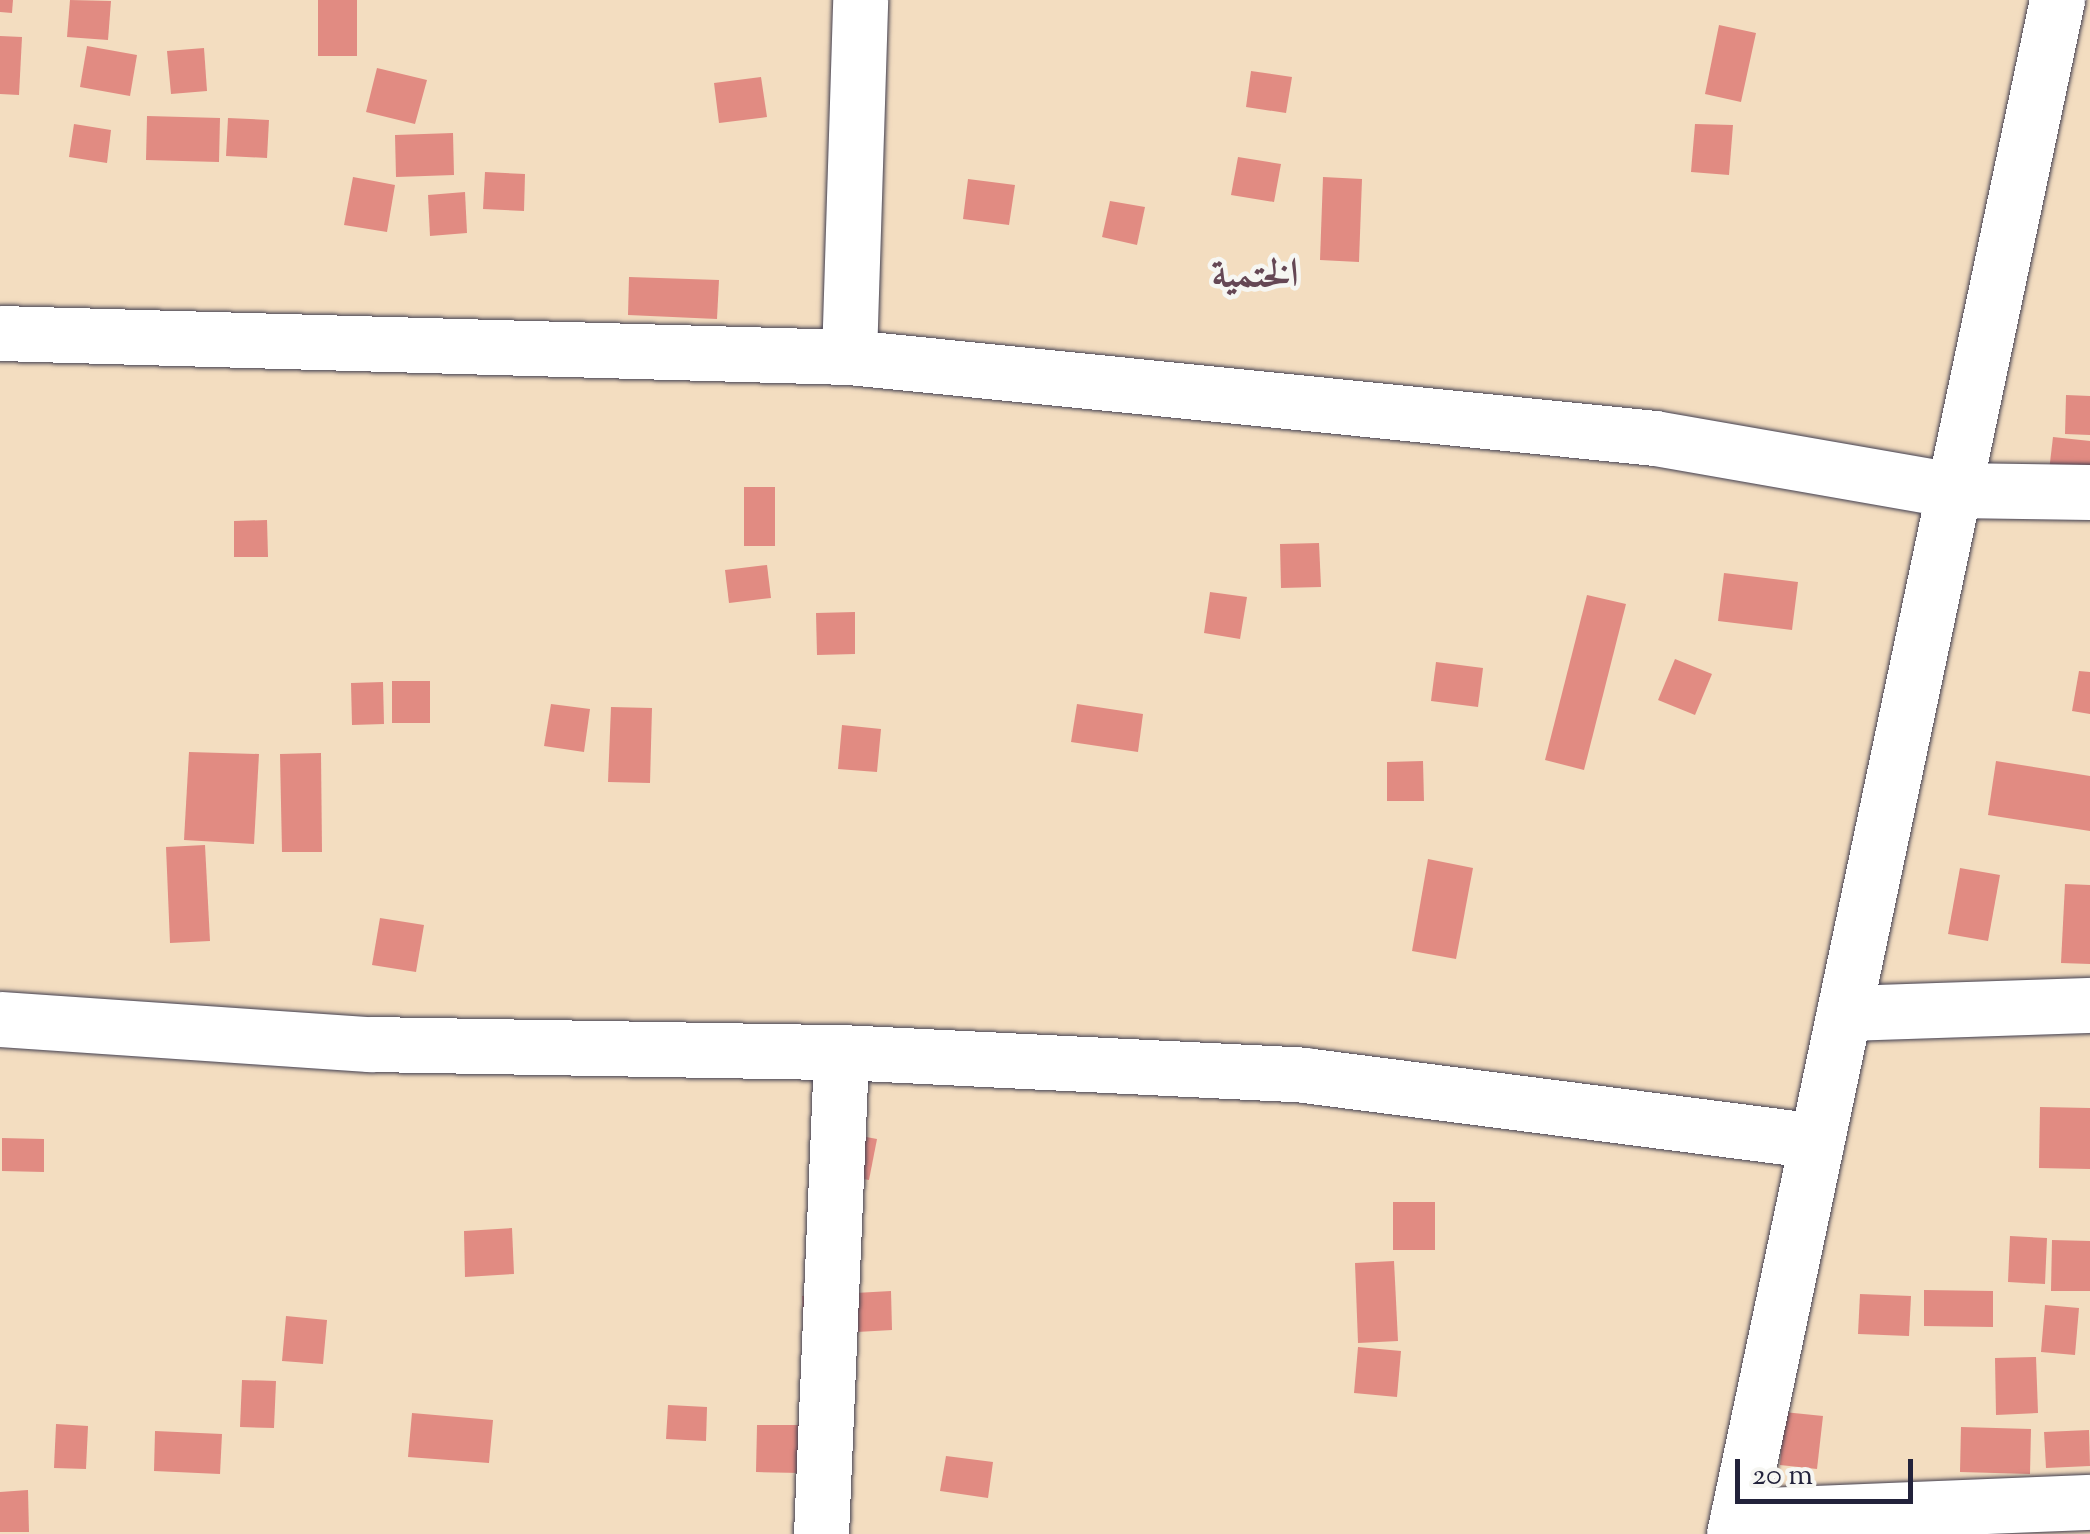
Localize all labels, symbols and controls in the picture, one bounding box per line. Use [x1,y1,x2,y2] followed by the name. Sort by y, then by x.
[1211,253,1299,301] district label: الختمية
[1740,1439,1918,1501] scale bar
[1752,1455,1813,1498] text: 20 m

